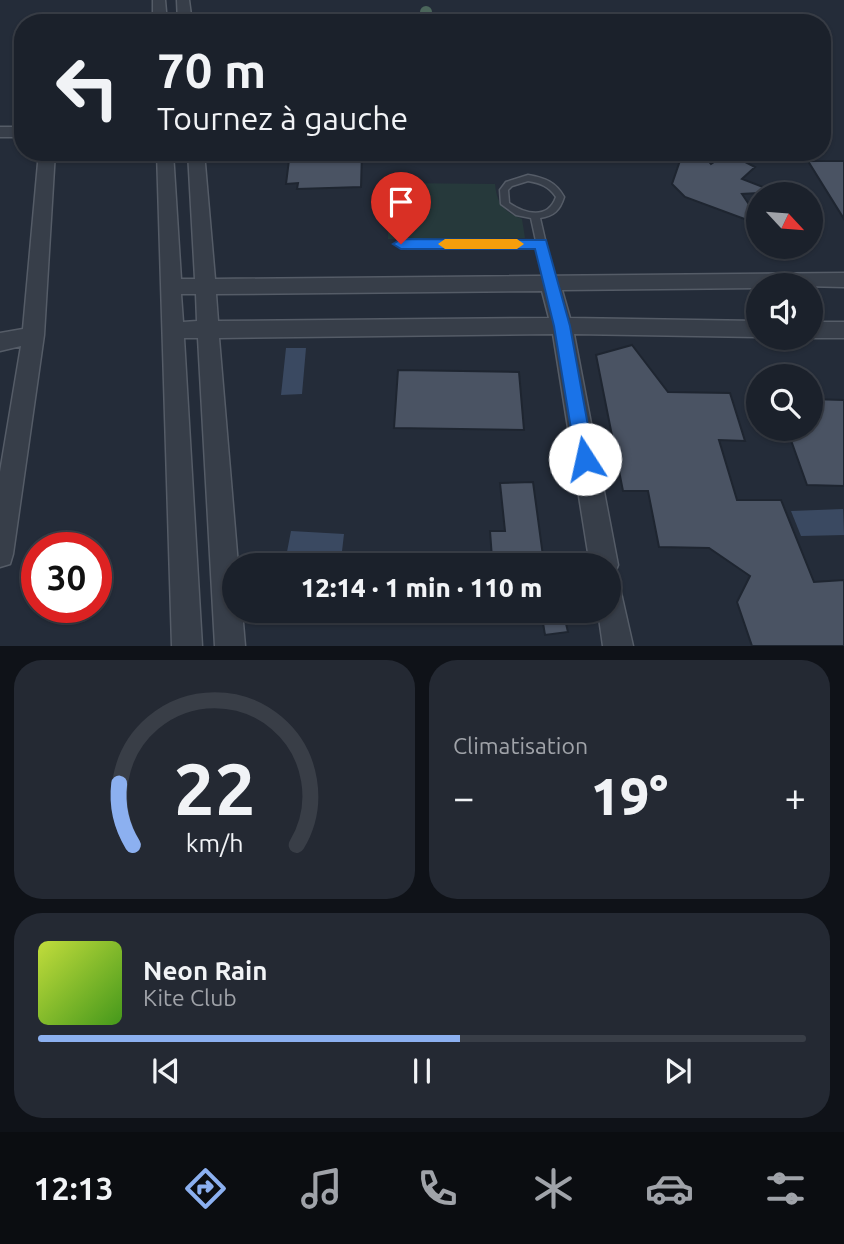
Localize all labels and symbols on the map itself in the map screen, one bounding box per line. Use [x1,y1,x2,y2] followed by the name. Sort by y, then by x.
[371,172,431,244] pin
[746,182,822,259] north arrow
[548,422,622,496] position arrow
[21,532,112,623] speed limit sign: 30

